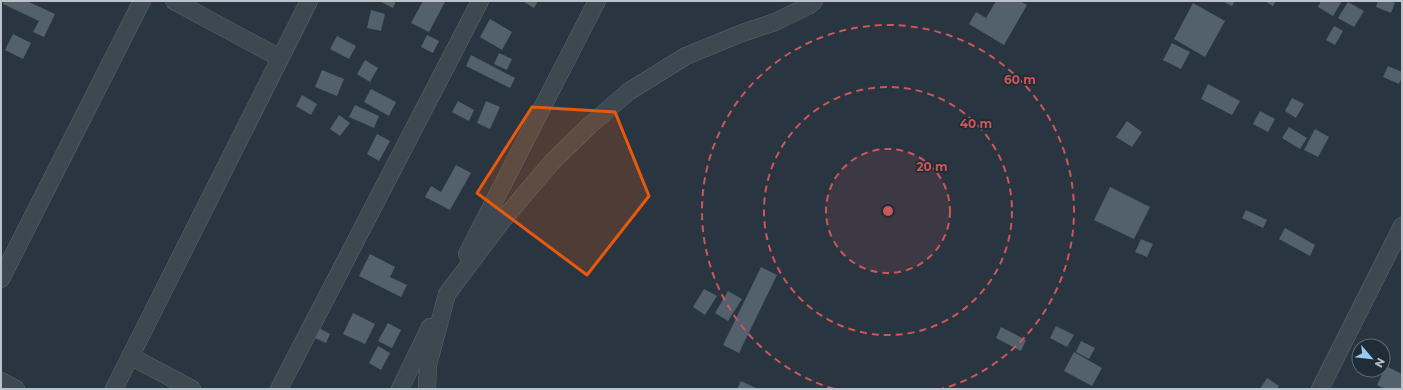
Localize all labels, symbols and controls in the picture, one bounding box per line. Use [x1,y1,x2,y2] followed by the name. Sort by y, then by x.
[1004,72,1036,87] text: 60 m
[960,116,992,131] text: 40 m
[916,159,948,174] text: 20 m
[881,204,895,218] centre of rings
[1351,338,1391,378] north arrow
[1372,355,1388,370] text: N

